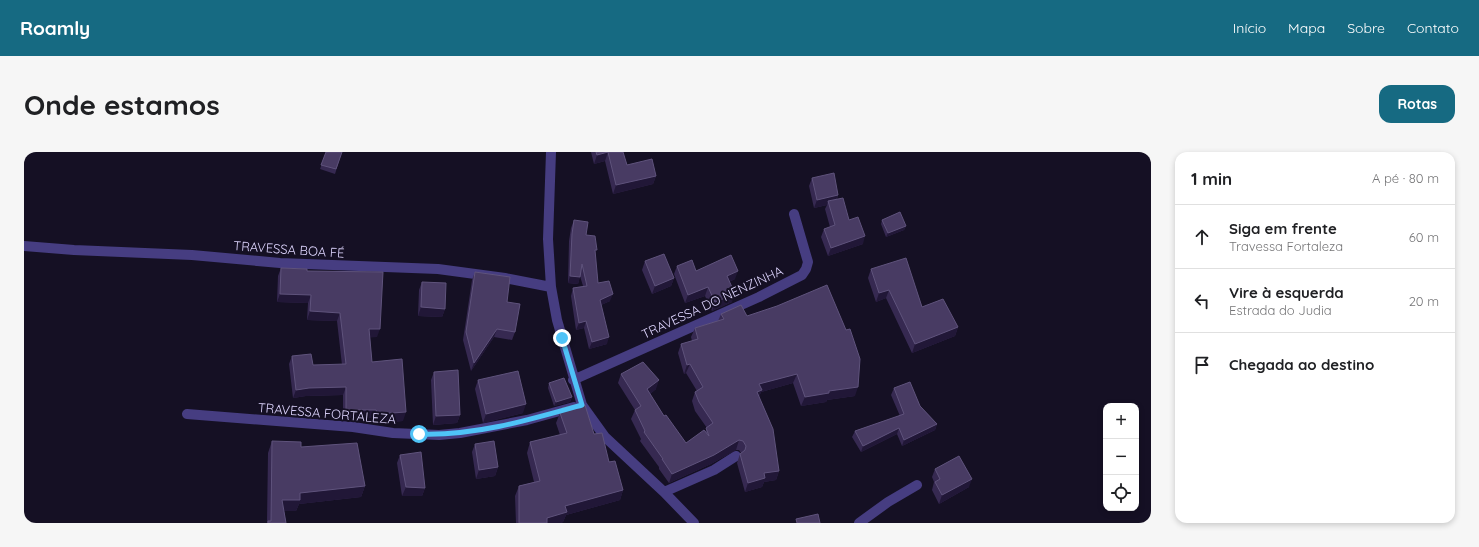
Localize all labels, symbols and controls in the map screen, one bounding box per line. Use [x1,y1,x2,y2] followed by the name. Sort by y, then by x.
[20,16,90,40] text: Roamly
[1233,19,1266,37] text: Início
[1288,19,1325,37] text: Mapa
[1347,19,1385,37] text: Sobre
[1407,19,1459,37] text: Contato
[1379,85,1455,123] button: Rotas
[24,87,220,122] text: Onde estamos
[1191,168,1232,189] text: 1 min
[1372,170,1439,186] text: A pé · 80 m
[1229,219,1337,238] text: Siga em frente
[1191,226,1213,248] icon: ahead
[1409,229,1439,245] text: 60 m
[233,237,345,261] street label: TRAVESSA BOA FÉ
[1229,238,1343,254] text: Travessa Fortaleza
[639,262,786,342] street label: TRAVESSA DO NENZINHA
[1229,283,1344,302] text: Vire à esquerda
[1191,290,1213,312] icon: left
[1409,293,1439,309] text: 20 m
[1229,302,1332,318] text: Estrada do Judia
[553,329,571,347] route end
[1191,354,1213,376] icon: arrive
[1229,355,1374,374] text: Chegada ao destino
[257,399,397,427] street label: TRAVESSA FORTALEZA
[1103,403,1139,511] map controls
[1103,403,1139,439] button: +
[410,425,428,443] route start
[1103,439,1139,475] button: −
[1103,475,1139,511] button: locate

